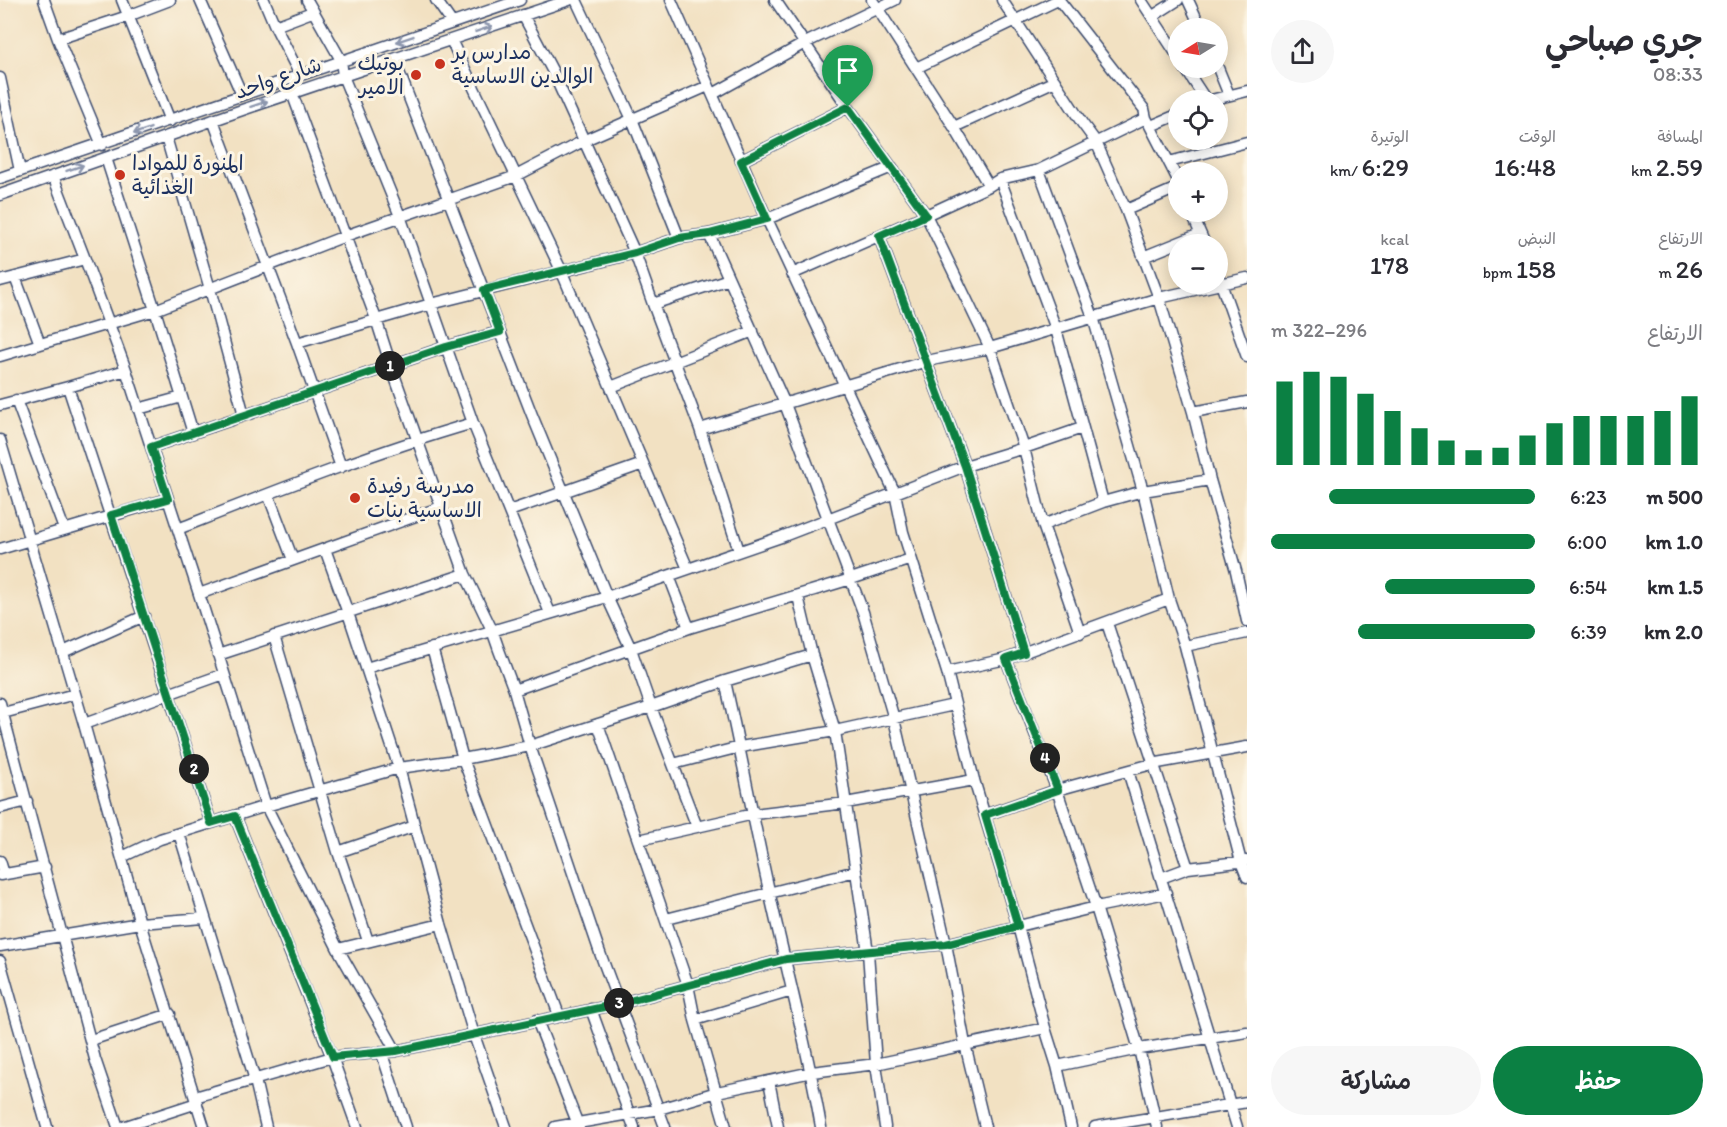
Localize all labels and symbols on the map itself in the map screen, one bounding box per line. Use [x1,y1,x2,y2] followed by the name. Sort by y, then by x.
[1168,18,1228,78] north arrow
[474,22,493,33] one-way arrow
[396,34,415,45] one-way arrow
[450,39,593,89] place label: مدارس بر الوالدين الاساسية
[822,45,873,107] pin
[357,50,404,99] place label: بوتيك الامير
[231,51,325,107] street label: شارع واحد
[433,57,447,71] marker: مدارس بر الوالدين الاساسية
[409,68,423,82] marker: بوتيك الامير
[249,98,268,109] one-way arrow
[133,126,151,137] one-way arrow
[132,150,244,199] place label: المنورة للموادا الغذائية
[65,162,84,173] one-way arrow
[113,168,127,182] marker: المنورة للموادا الغذائية
[375,351,405,381] pin: 1
[367,473,482,523] place label: مدرسة رفيدة الاساسية بنات
[348,491,362,505] marker: مدرسة رفيدة الاساسية بنات
[1030,743,1060,773] pin: 4
[179,754,209,784] pin: 2
[604,988,634,1018] pin: 3

